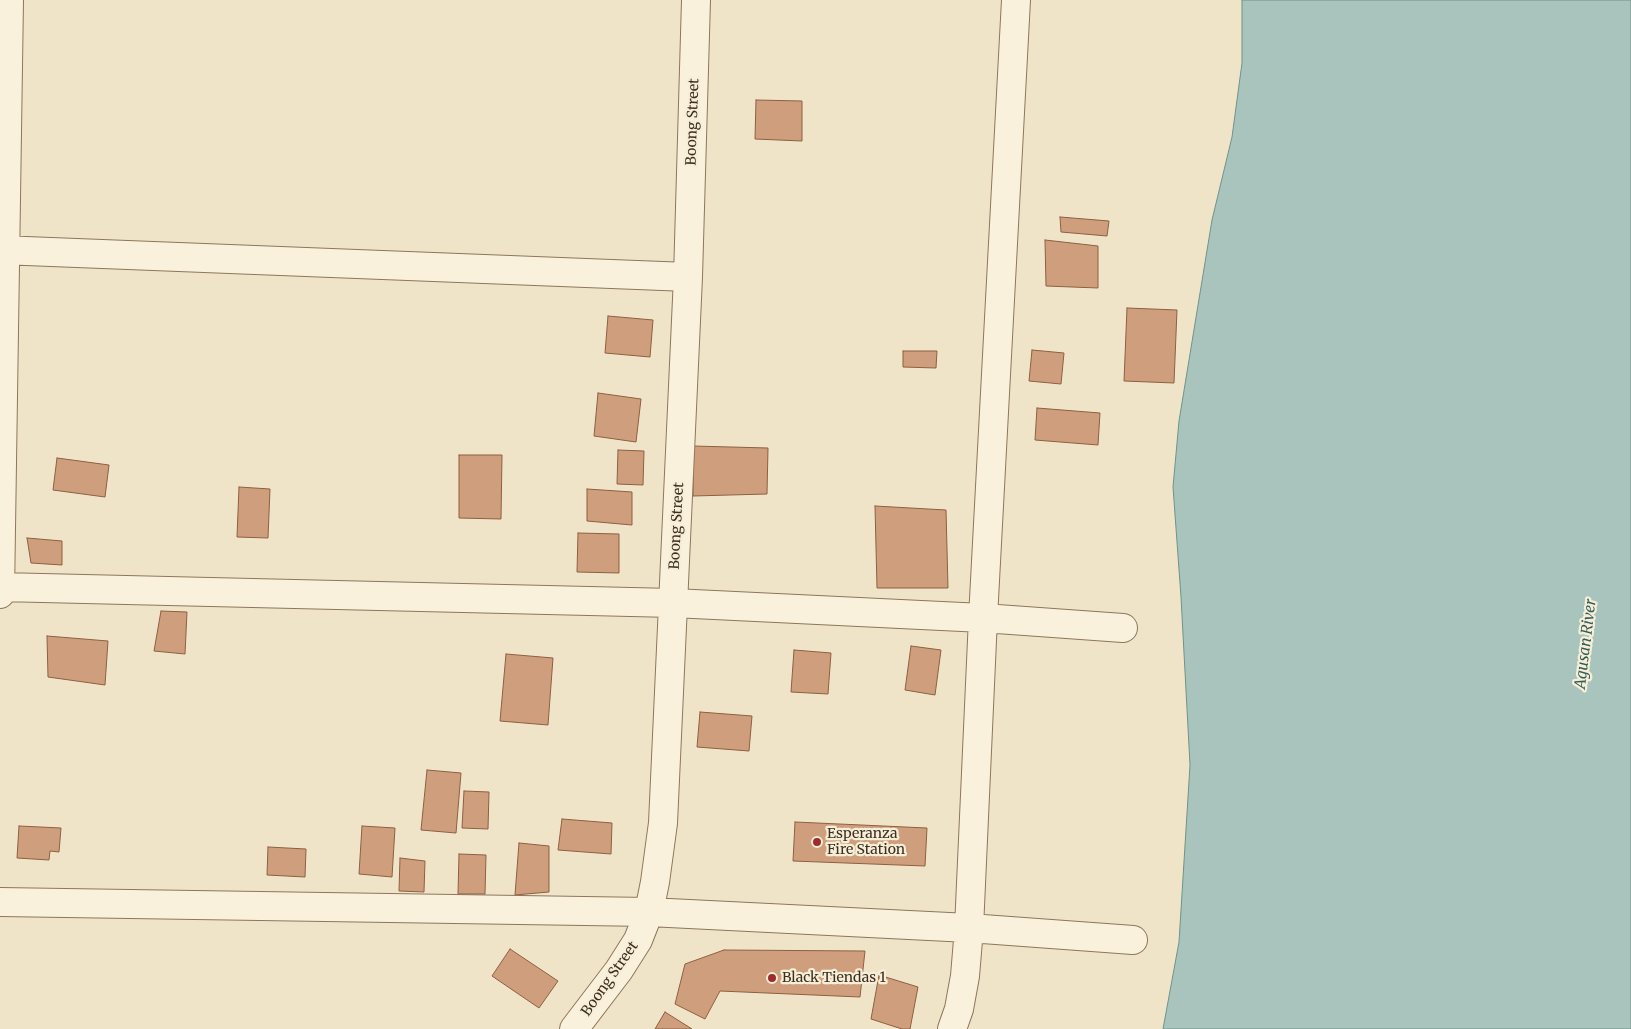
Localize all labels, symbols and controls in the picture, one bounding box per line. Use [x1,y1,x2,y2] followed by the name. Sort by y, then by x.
[683,78,703,166] street label: Boong Street
[666,482,688,570] street label: Boong Street
[1572,598,1600,690] water label: Agusan River
[827,826,905,859] place label: Esperanza Fire Station
[811,836,823,848] marker: Esperanza Fire Station
[578,938,642,1020] street label: Boong Street
[782,970,886,986] place label: Black Tiendas 1
[766,972,778,984] marker: Black Tiendas 1

